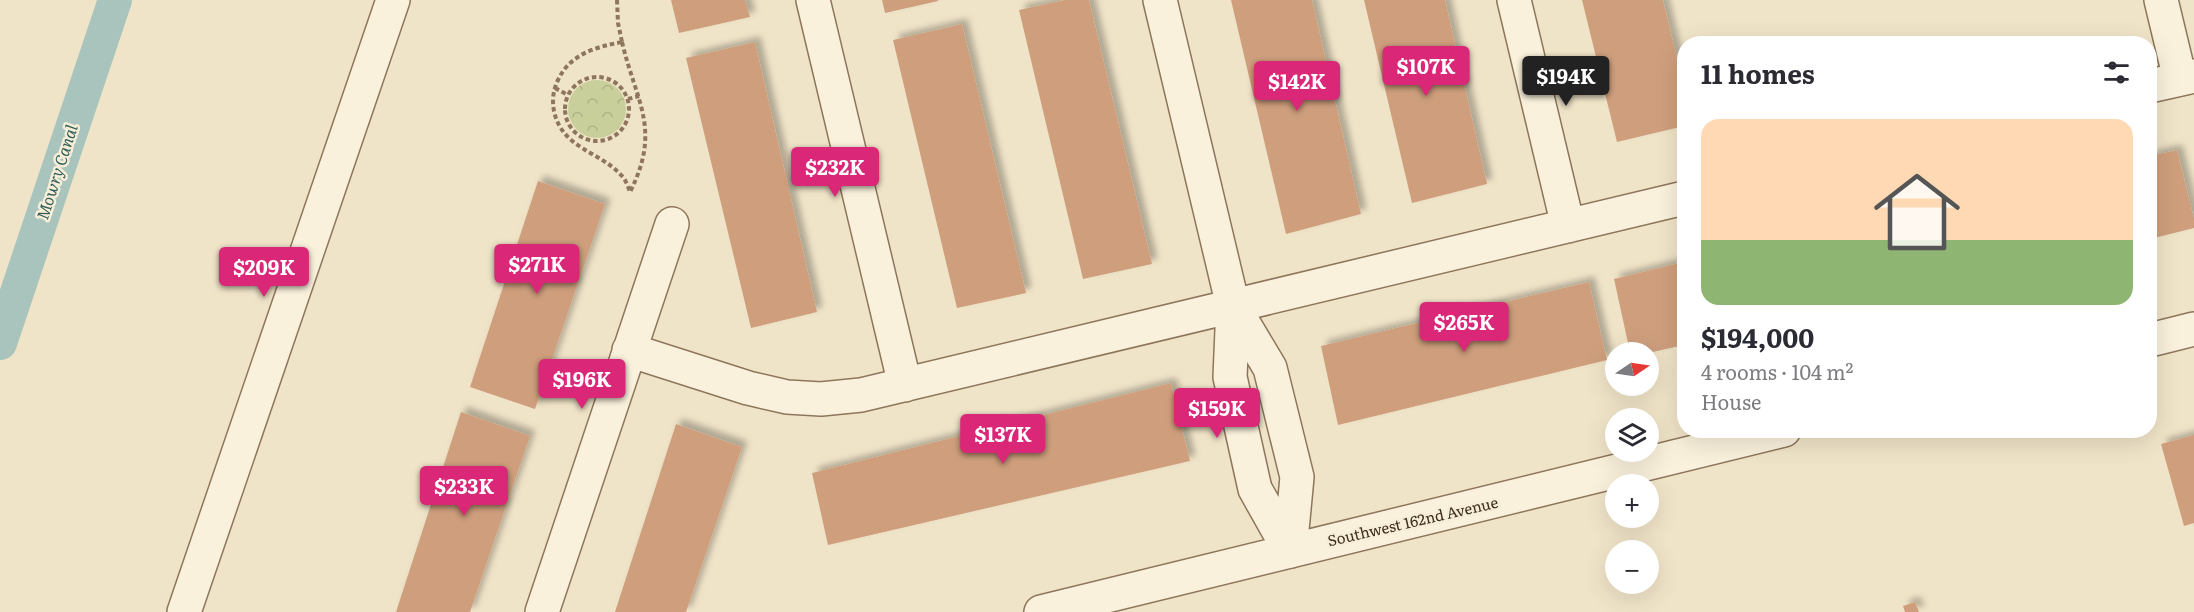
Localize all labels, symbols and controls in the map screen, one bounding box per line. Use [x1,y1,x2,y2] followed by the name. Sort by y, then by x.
[1384,46,1468,97] pin: $107K
[1397,50,1455,80] text: $107K
[1701,53,1815,92] text: 11 homes
[1524,56,1608,107] pin: $194K
[2100,56,2133,89] icon: filters
[1536,60,1596,90] text: $194K
[1255,61,1339,112] pin: $142K
[1268,65,1326,95] text: $142K
[29,121,83,222] water label: Mowry Canal
[793,147,877,198] pin: $232K
[805,151,865,181] text: $232K
[1863,158,1971,266] icon: home
[495,244,579,295] pin: $271K
[222,247,306,298] pin: $209K
[508,248,566,278] text: $271K
[233,251,295,281] text: $209K
[1422,302,1506,353] pin: $265K
[1434,306,1494,336] text: $265K
[1701,317,1814,356] text: $194,000
[1605,342,1659,396] north arrow
[1605,342,1659,594] map controls
[1701,356,1853,386] text: 4 rooms · 104 m²
[540,359,624,410] pin: $196K
[552,363,612,393] text: $196K
[1701,386,1761,416] text: House
[1175,388,1259,439] pin: $159K
[1188,392,1246,422] text: $159K
[1605,408,1659,462] button: layers
[961,414,1045,465] pin: $137K
[974,418,1032,448] text: $137K
[422,466,506,517] pin: $233K
[434,470,494,500] text: $233K
[1605,474,1659,528] button: +
[1325,490,1501,551] street label: Southwest 162nd Avenue
[1605,540,1659,594] button: −

